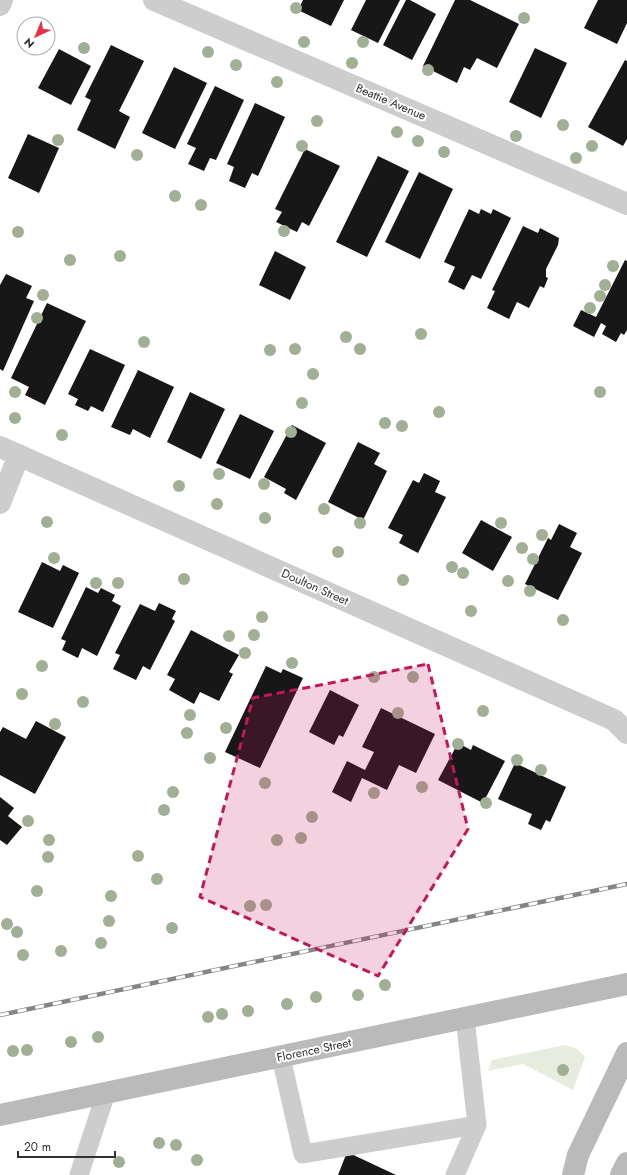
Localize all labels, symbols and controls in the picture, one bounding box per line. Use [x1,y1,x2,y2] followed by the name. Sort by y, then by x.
[16,16,56,56] north arrow
[20,34,38,52] text: N
[353,79,429,125] street label: Beattie Avenue
[279,564,352,610] street label: Doulton Street
[275,1033,353,1067] street label: Florence Street
[18,1133,115,1159] scale bar
[24,1138,51,1156] text: 20 m

